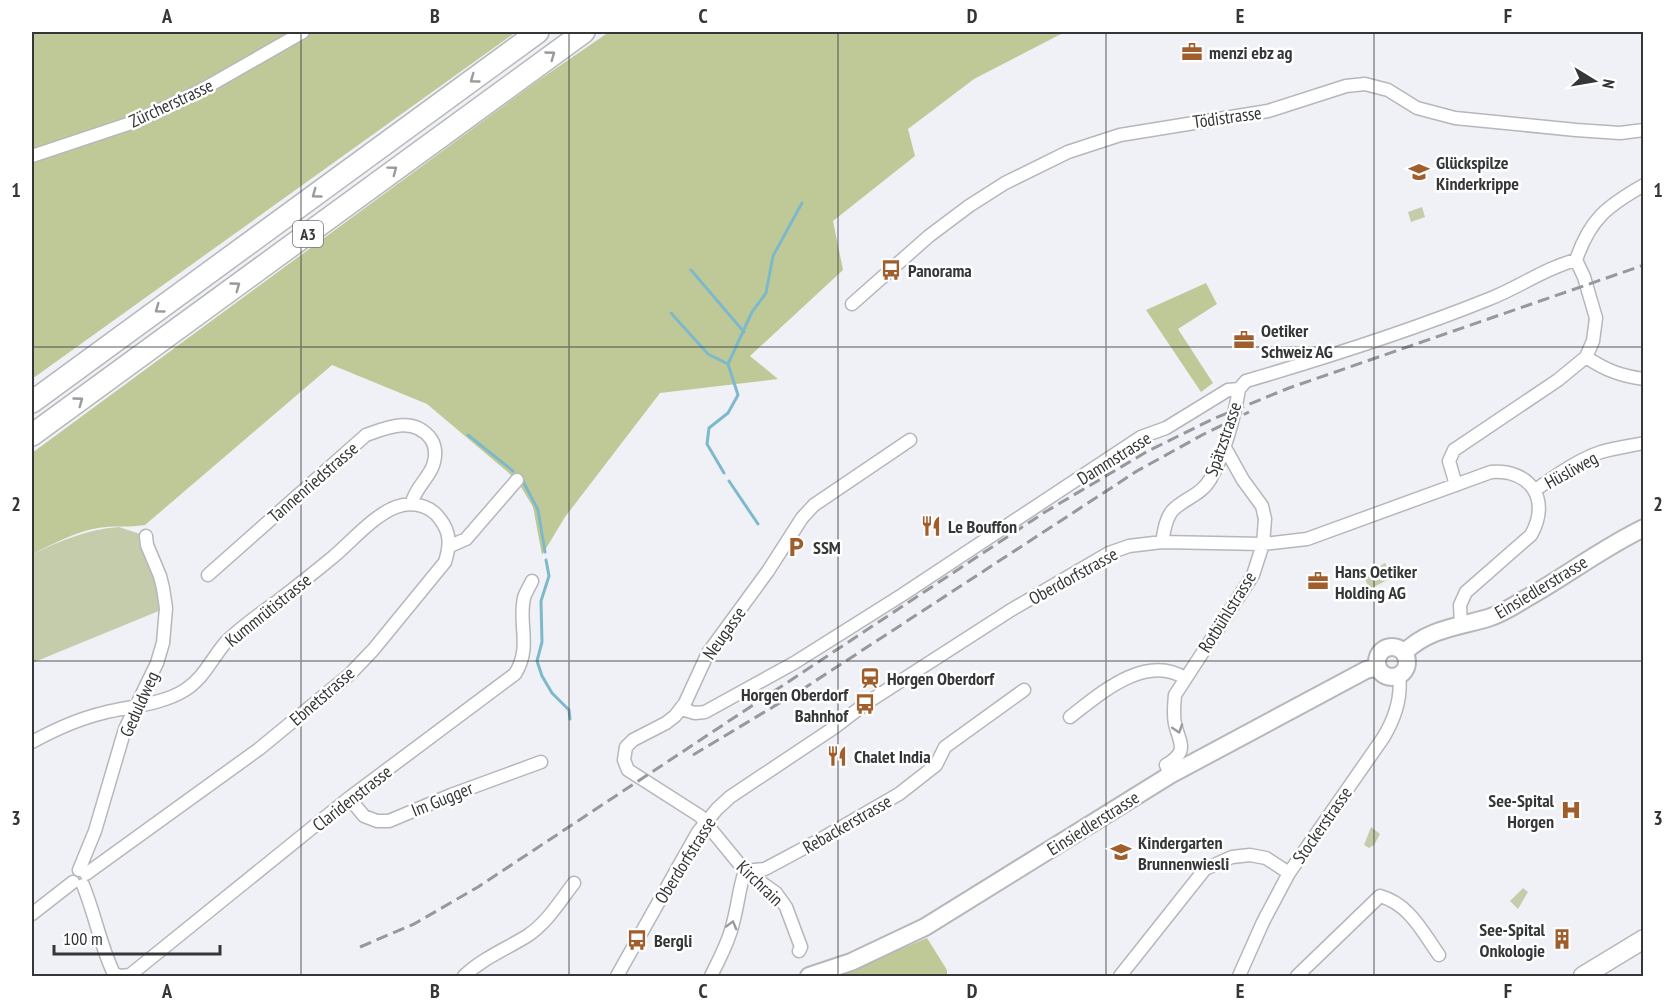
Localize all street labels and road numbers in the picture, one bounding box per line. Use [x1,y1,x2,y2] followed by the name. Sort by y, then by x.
[125,74,217,132] street label: Zürcherstrasse
[1191,101,1263,133] street label: Tödistrasse
[293,221,323,247] road number: A3
[1200,399,1246,479] street label: Spätzstrasse
[1073,426,1155,490] street label: Dammstrasse
[263,437,363,527] street label: Tannenriedstrasse
[1540,446,1602,494] street label: Hüsliweg
[1025,542,1121,610] street label: Oberdorfstrasse
[1490,550,1592,624] street label: Einsiedlerstrasse
[1193,567,1261,657] street label: Rotbühlstrasse
[220,568,316,652] street label: Kummrütistrasse
[698,602,750,664] street label: Neugasse
[285,662,359,730] street label: Ebnetstrasse
[114,668,164,740] street label: Geduldweg
[308,760,396,836] street label: Claridenstrasse
[408,776,476,822] street label: Im Gugger
[1287,782,1357,868] street label: Stockerstrasse
[1043,786,1143,860] street label: Einsiedlerstrasse
[798,789,896,859] street label: Rebackerstrasse
[649,812,721,908] street label: Oberdorfstrasse
[732,855,788,911] street label: Kirchrain

